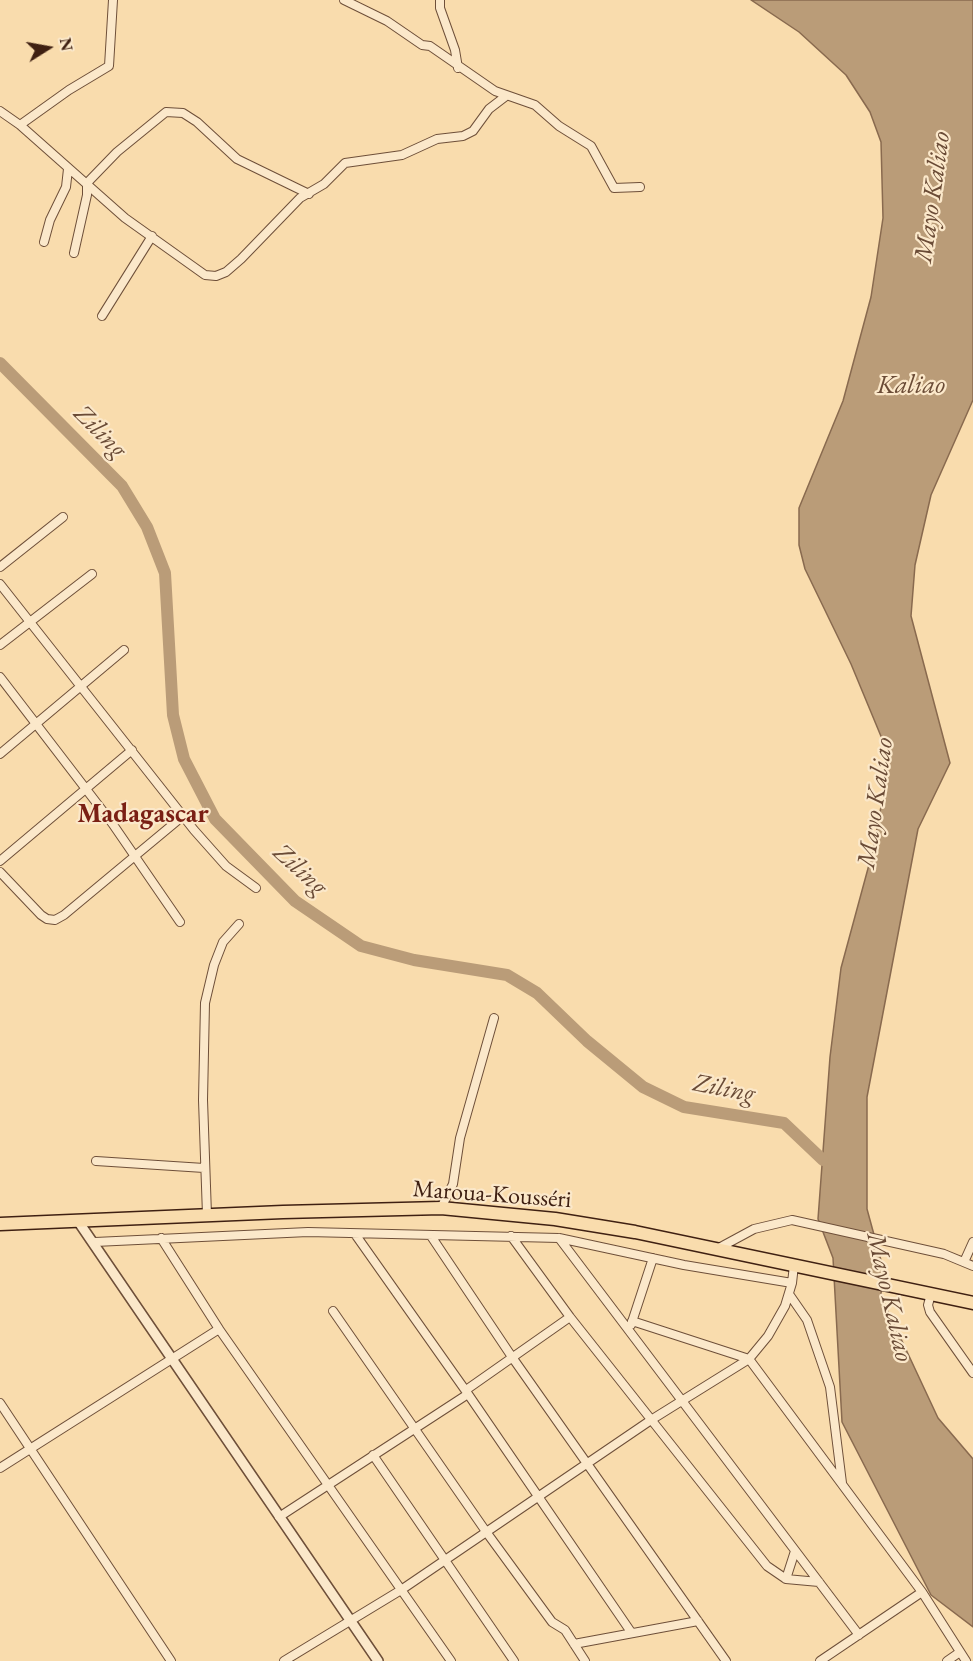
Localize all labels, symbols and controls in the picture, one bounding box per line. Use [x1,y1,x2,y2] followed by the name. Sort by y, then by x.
[18,18,78,78] north arrow
[55,36,78,53] text: N
[908,130,958,264] water label: Mayo Kaliao
[877,370,945,402] water label: Kaliao
[67,399,133,465] water label: Ziling
[851,736,901,870] water label: Mayo Kaliao
[77,799,209,831] district label: Madagascar
[266,837,334,903] water label: Ziling
[690,1068,758,1110] water label: Ziling
[412,1175,572,1215] street label: Maroua-Kousséri
[859,1229,919,1365] water label: Mayo Kaliao

